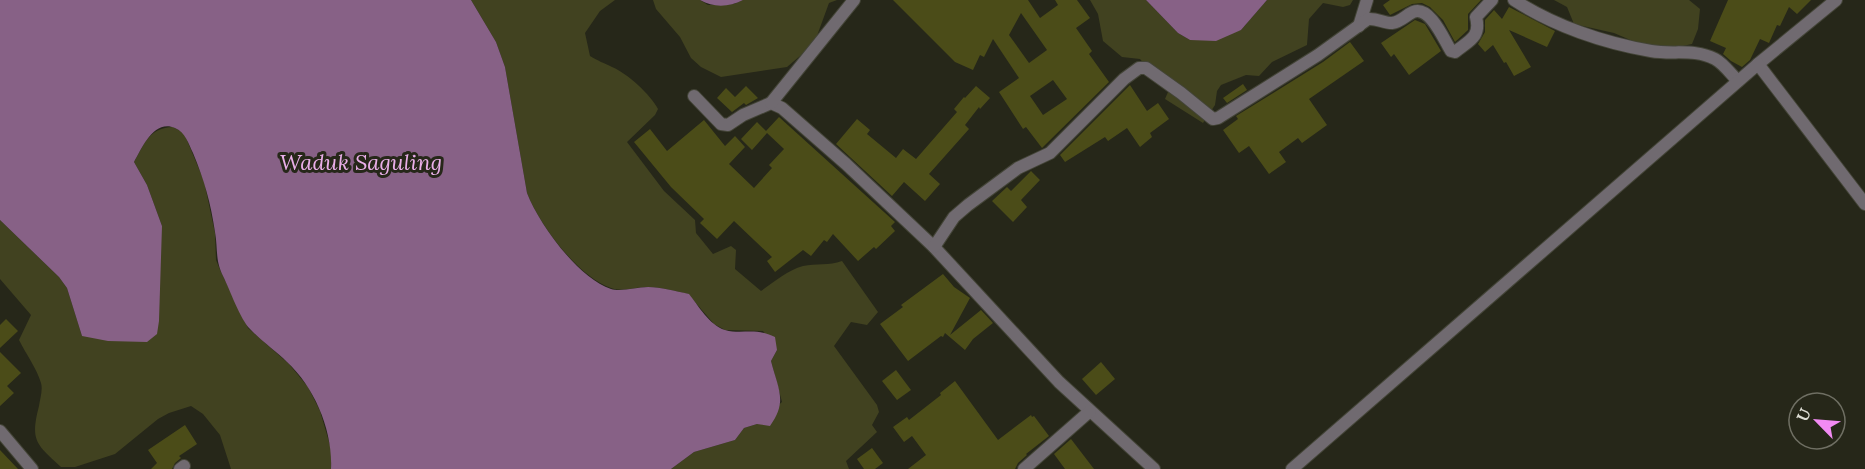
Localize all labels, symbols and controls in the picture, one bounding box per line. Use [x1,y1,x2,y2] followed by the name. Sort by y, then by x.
[280,148,442,176] water label: Waduk Saguling
[1787,391,1847,451] north arrow
[1792,405,1815,424] text: U

